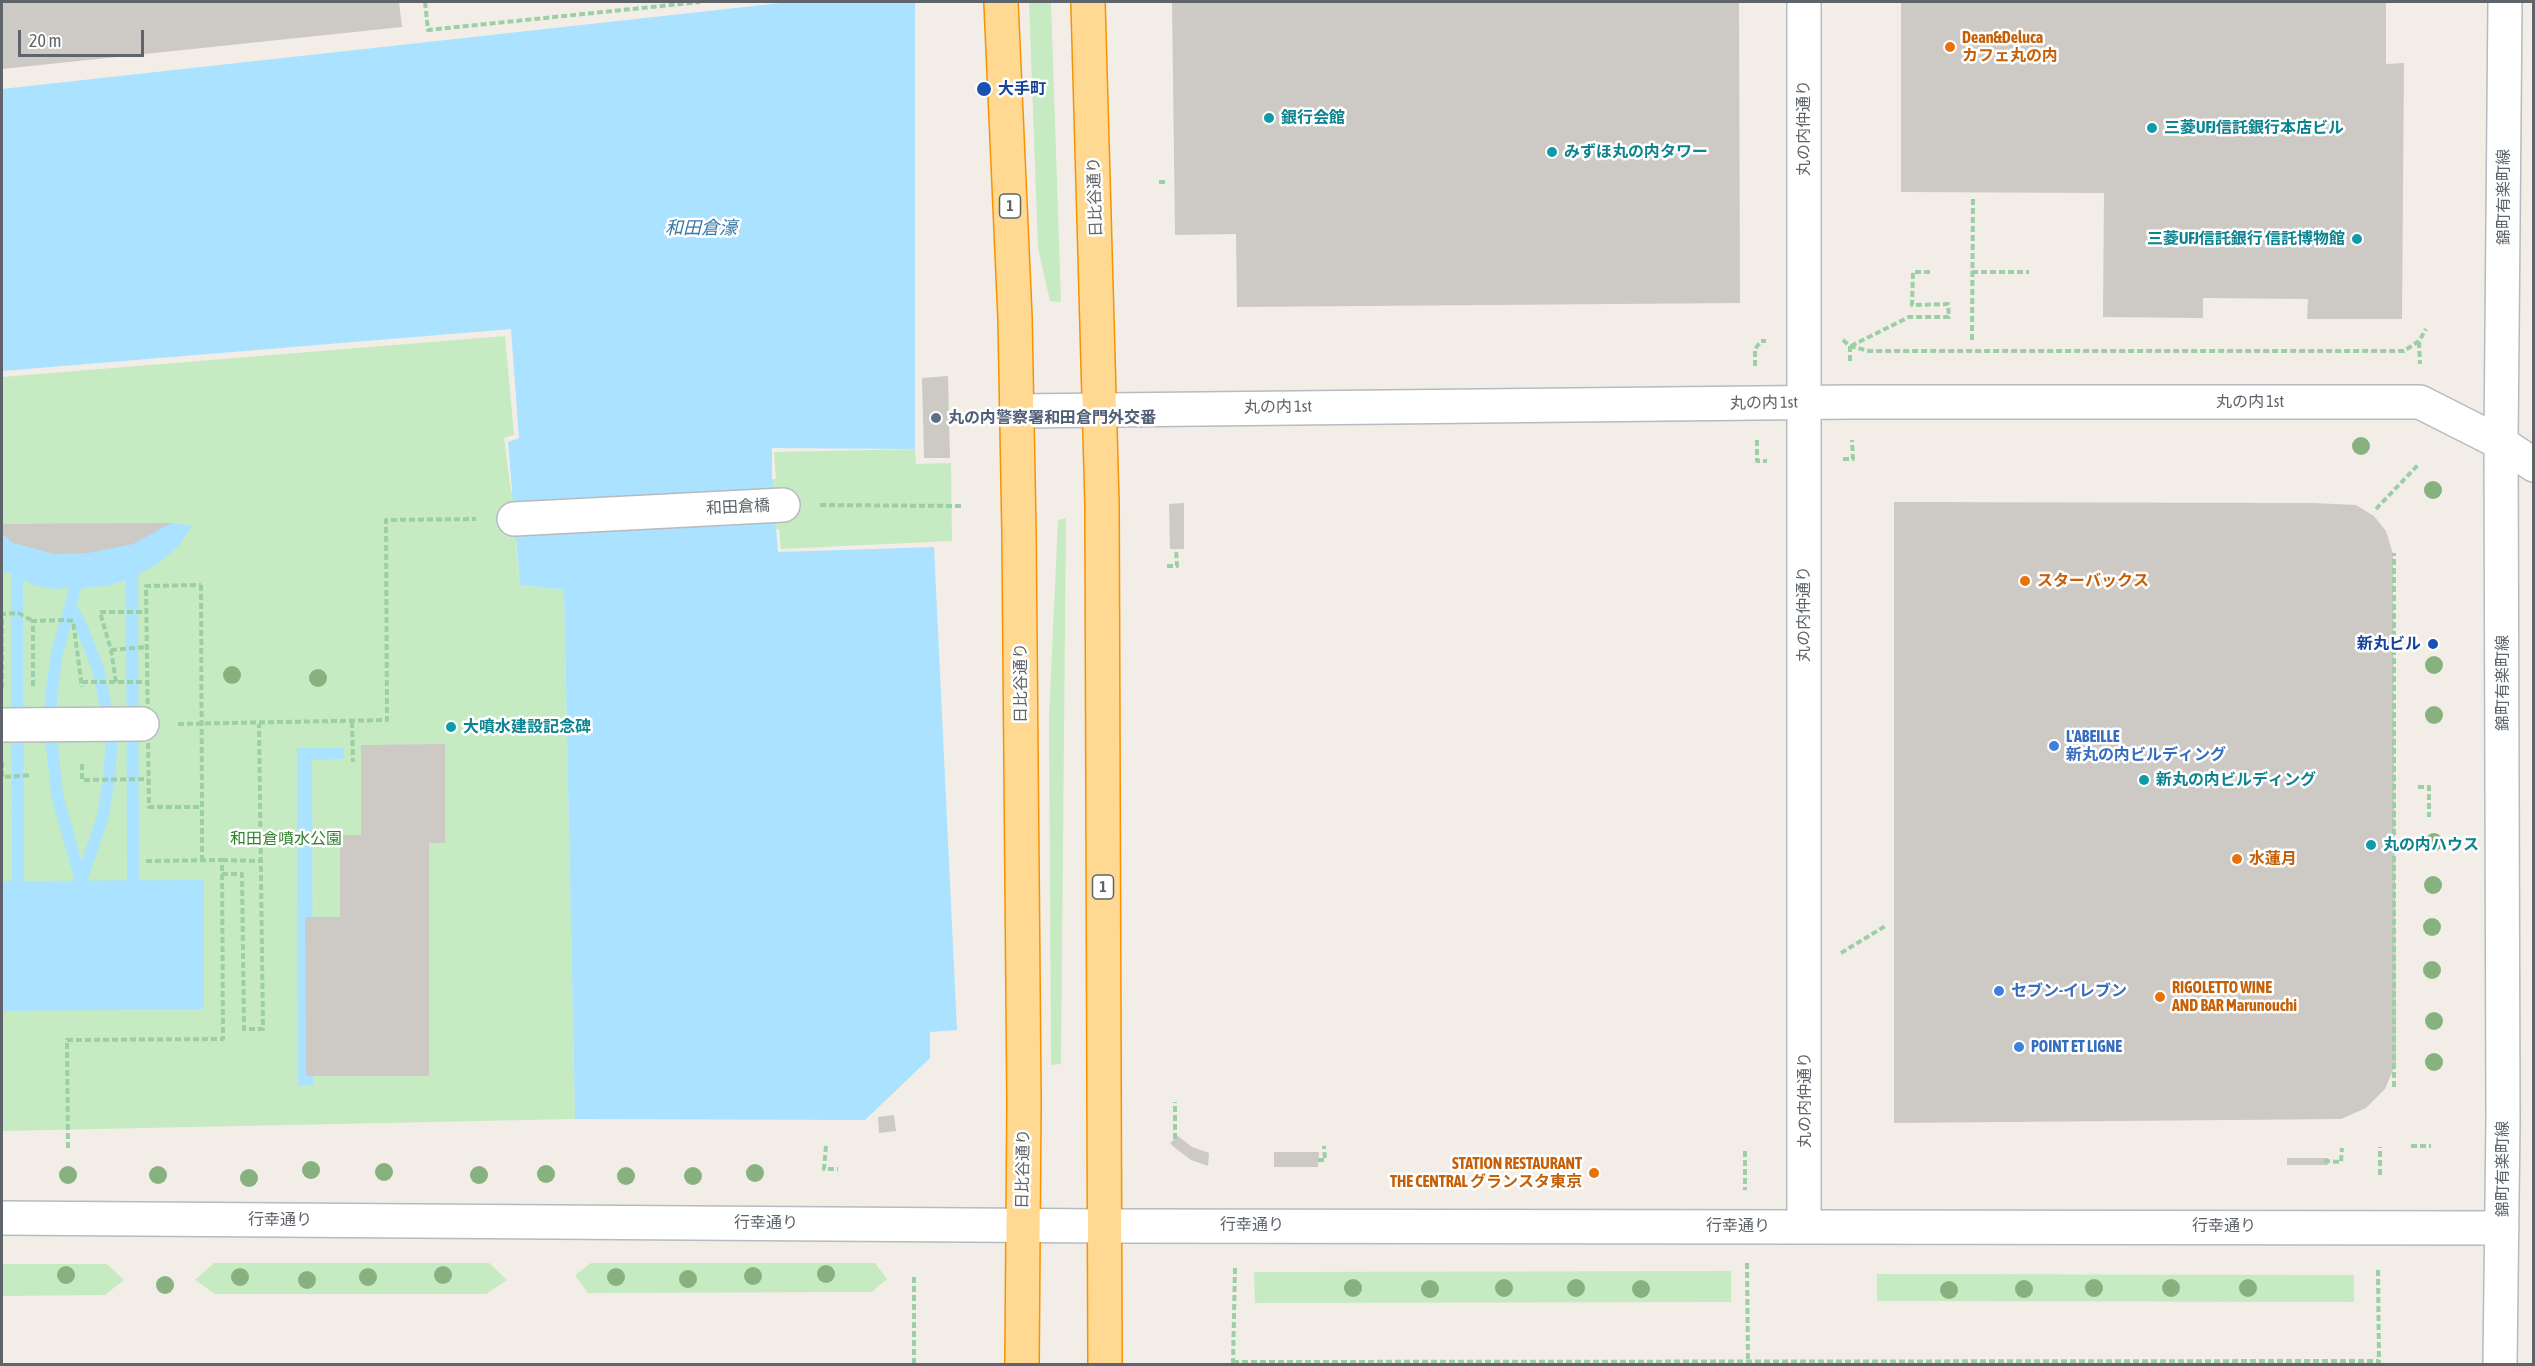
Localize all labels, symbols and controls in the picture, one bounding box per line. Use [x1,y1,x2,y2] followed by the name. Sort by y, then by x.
[21,18,147,56] scale bar
[1962,28,2058,66] place label: Dean&Deluca カフェ丸の内
[29,30,61,51] text: 20 m
[1943,40,1957,54] marker: Dean&Deluca カフェ丸の内
[998,79,1046,99] place label: 大手町
[975,80,993,98] marker: 大手町
[1794,80,1814,176] street label: 丸の内仲通り
[1281,108,1345,128] place label: 銀行会館
[1262,111,1276,125] marker: 銀行会館
[2164,118,2344,138] place label: 三菱UFJ信託銀行本店ビル
[2145,121,2159,135] marker: 三菱UFJ信託銀行本店ビル
[1564,142,1708,162] place label: みずほ丸の内タワー
[1545,145,1559,159] marker: みずほ丸の内タワー
[2494,149,2514,245] street label: 錦町有楽町線
[1084,157,1106,237] street label: 日比谷通り
[1000,194,1020,218] road number: 1
[665,217,737,239] water label: 和田倉濠
[2147,229,2345,249] place label: 三菱UFJ信託銀行 信託博物館
[2350,232,2364,246] marker: 三菱UFJ信託銀行 信託博物館
[2216,392,2284,412] street label: 丸の内 1st
[1730,393,1798,413] street label: 丸の内 1st
[1244,397,1312,417] street label: 丸の内 1st
[948,408,1156,428] place label: 丸の内警察署和田倉門外交番
[929,411,943,425] marker: 丸の内警察署和田倉門外交番
[706,496,770,518] street label: 和田倉橋
[1794,566,1814,662] street label: 丸の内仲通り
[2037,571,2149,591] place label: スターバックス
[2018,574,2032,588] marker: スターバックス
[2357,634,2421,654] place label: 新丸ビル
[2493,635,2513,731] street label: 錦町有楽町線
[2426,637,2440,651] marker: 新丸ビル
[1011,643,1031,723] street label: 日比谷通り
[463,717,591,737] place label: 大噴水建設記念碑
[444,720,458,734] marker: 大噴水建設記念碑
[2066,727,2226,765] place label: L'ABEILLE 新丸の内ビルディング
[2047,739,2061,753] marker: L'ABEILLE 新丸の内ビルディング
[2156,770,2316,790] place label: 新丸の内ビルディング
[2137,773,2151,787] marker: 新丸の内ビルディング
[230,829,342,849] park label: 和田倉噴水公園
[2383,835,2479,855] place label: 丸の内ハウス
[2364,838,2378,852] marker: 丸の内ハウス
[2249,849,2297,869] place label: 水蓮月
[2230,852,2244,866] marker: 水蓮月
[1092,875,1114,899] road number: 1
[2172,978,2297,1016] place label: RIGOLETTO WINE AND BAR Marunouchi
[2011,981,2127,1001] place label: セブン-イレブン
[1992,984,2006,998] marker: セブン-イレブン
[2153,990,2167,1004] marker: RIGOLETTO WINE AND BAR Marunouchi
[2031,1037,2122,1057] place label: POINT ET LIGNE
[2012,1040,2026,1054] marker: POINT ET LIGNE
[1795,1052,1815,1148] street label: 丸の内仲通り
[2493,1121,2513,1217] street label: 錦町有楽町線
[1013,1129,1033,1209] street label: 日比谷通り
[1390,1154,1582,1192] place label: STATION RESTAURANT THE CENTRAL グランスタ東京
[1587,1166,1601,1180] marker: STATION RESTAURANT THE CENTRAL グランスタ東京
[248,1210,312,1230] street label: 行幸通り
[734,1213,798,1233] street label: 行幸通り
[1220,1215,1284,1235] street label: 行幸通り
[1706,1216,1770,1236] street label: 行幸通り
[2192,1216,2256,1236] street label: 行幸通り

